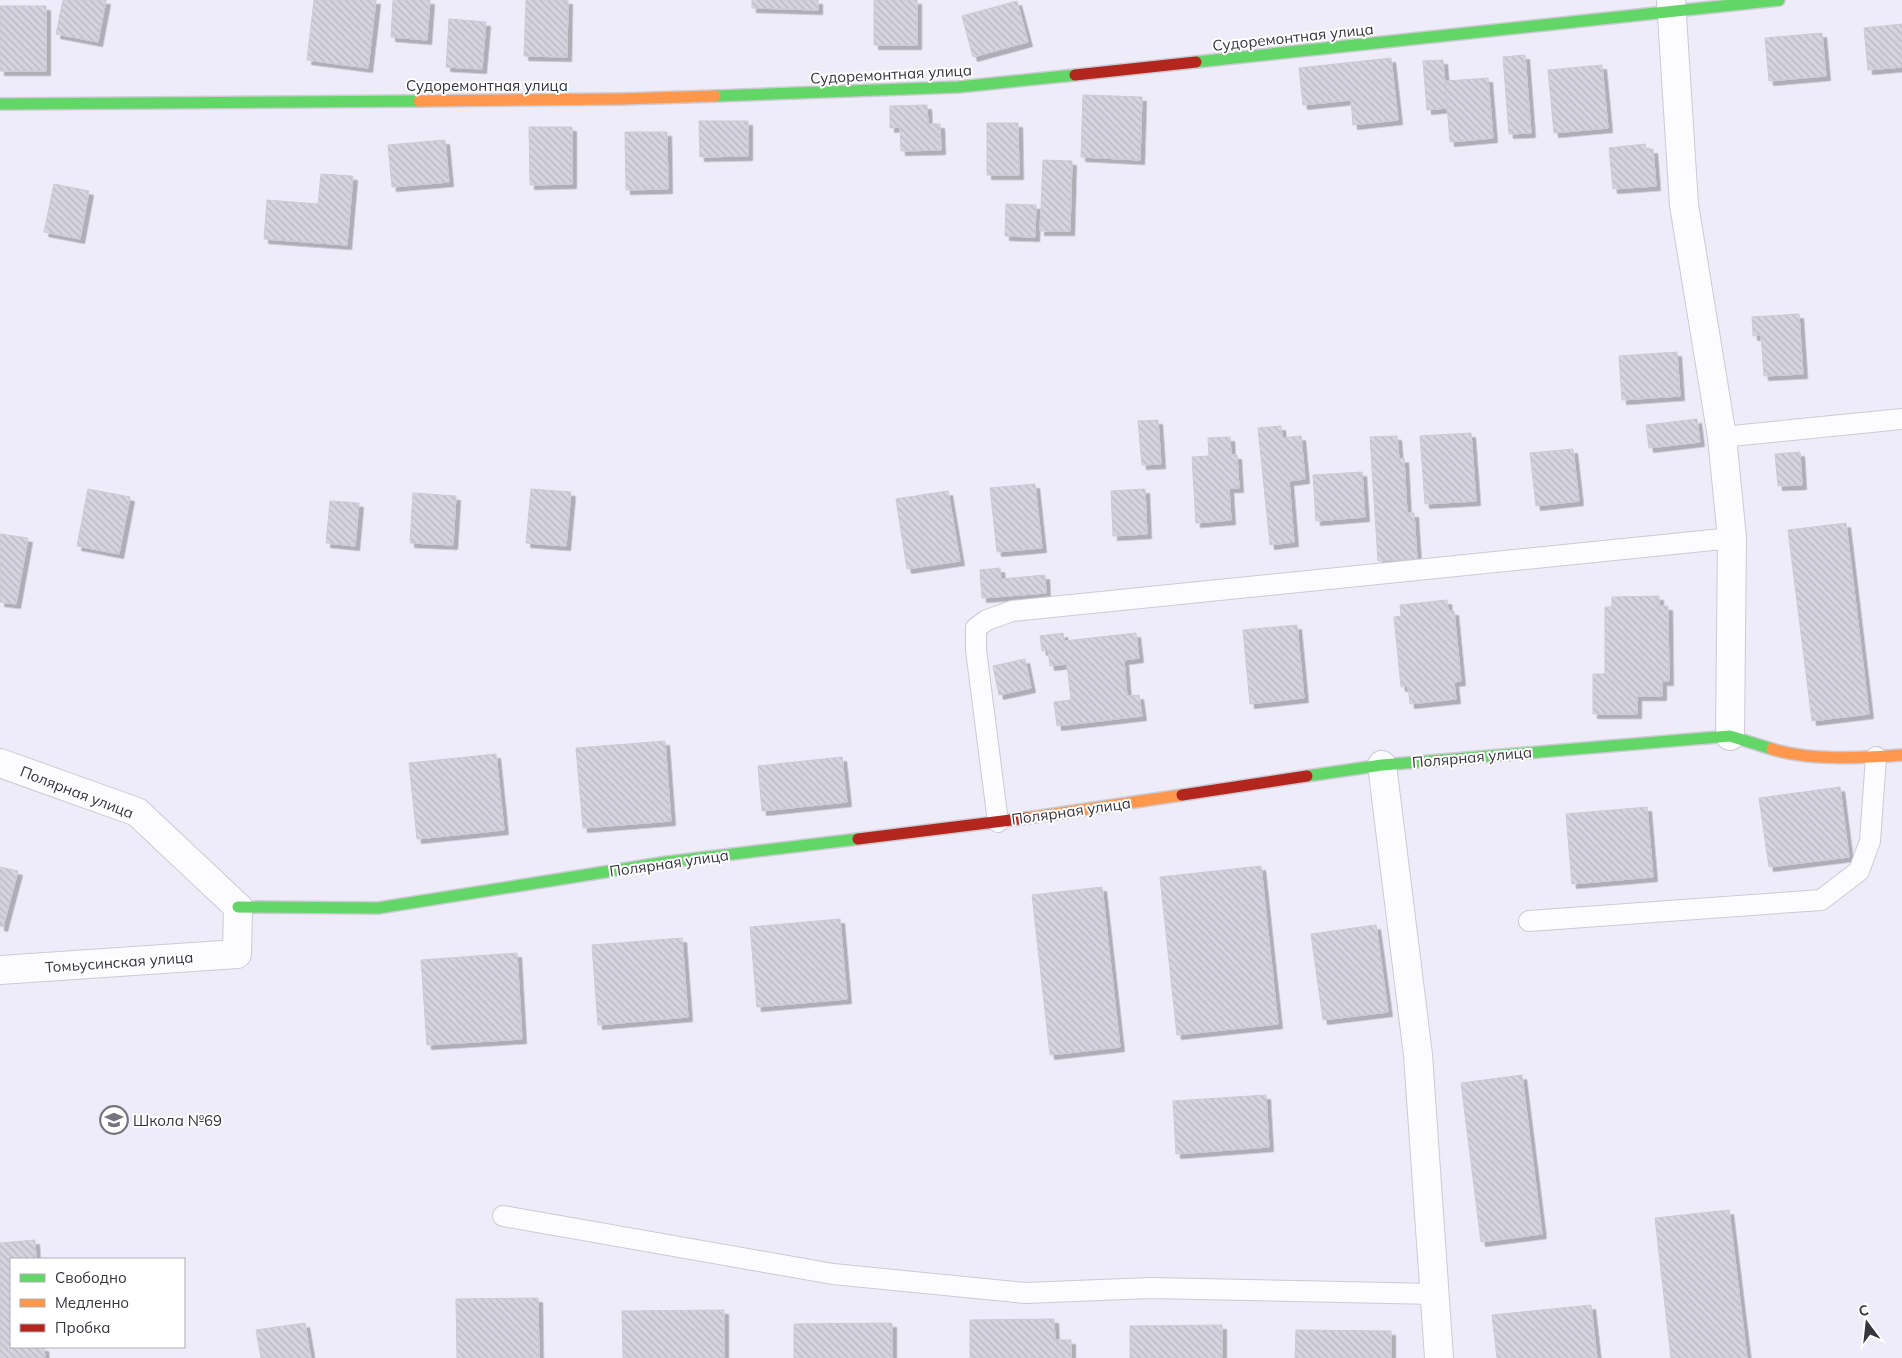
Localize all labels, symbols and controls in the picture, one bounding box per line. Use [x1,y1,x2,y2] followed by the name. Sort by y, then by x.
[1212,19,1374,55] street label: Судоремонтная улица
[810,60,972,88] street label: Судоремонтная улица
[406,76,568,95] street label: Судоремонтная улица
[1411,742,1533,772] street label: Полярная улица
[17,762,137,822] street label: Полярная улица
[1010,793,1132,829] street label: Полярная улица
[608,845,730,881] street label: Полярная улица
[44,947,194,977] street label: Томьусинская улица
[99,1105,129,1135] school or university icon: Школа №69
[133,1111,222,1130] place label: Школа №69
[10,1258,185,1348] legend
[55,1268,127,1287] text: Свободно
[55,1293,129,1312] text: Медленно
[1842,1298,1892,1348] north arrow
[1857,1301,1871,1320] text: С
[55,1318,110,1337] text: Пробка

